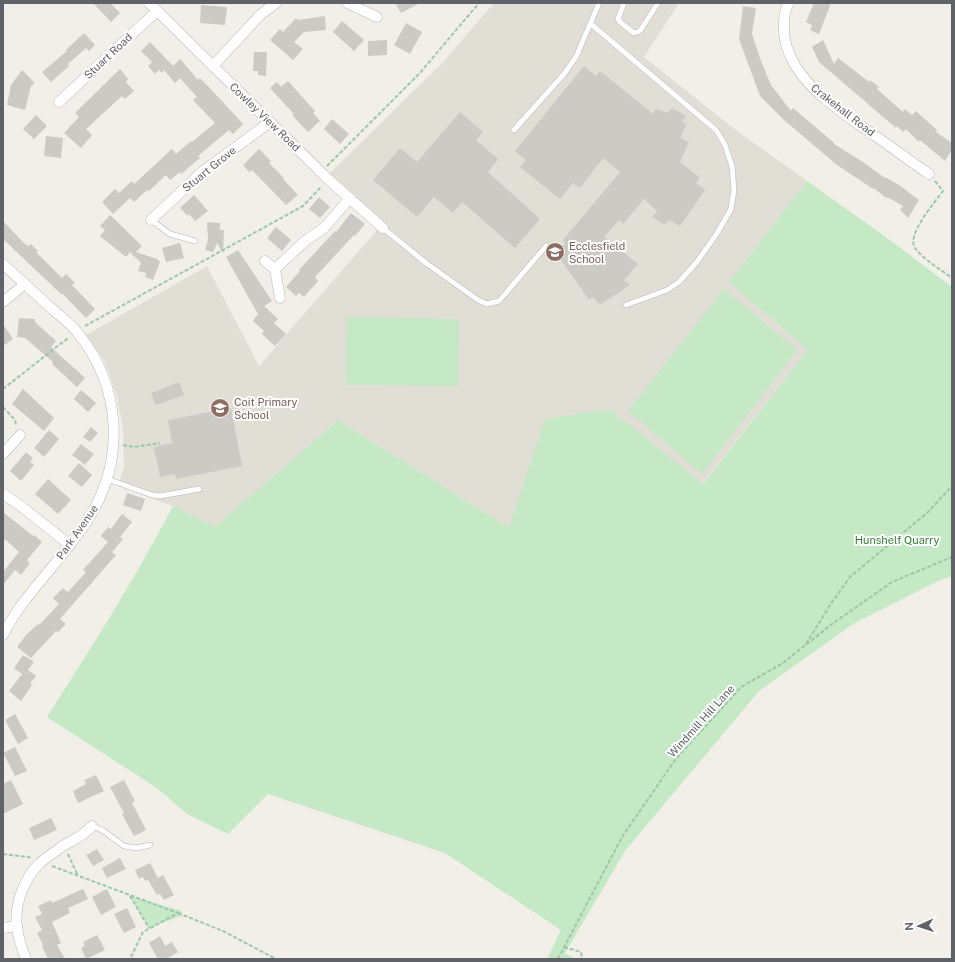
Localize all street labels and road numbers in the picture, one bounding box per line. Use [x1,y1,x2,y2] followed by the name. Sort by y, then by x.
[82,31,134,81] street label: Stuart Road
[227,80,303,154] street label: Cowley View Road
[809,81,877,139] street label: Crakehall Road
[180,144,238,194] street label: Stuart Grove
[54,502,100,562] street label: Park Avenue
[665,682,737,760] street label: Windmill Hill Lane

